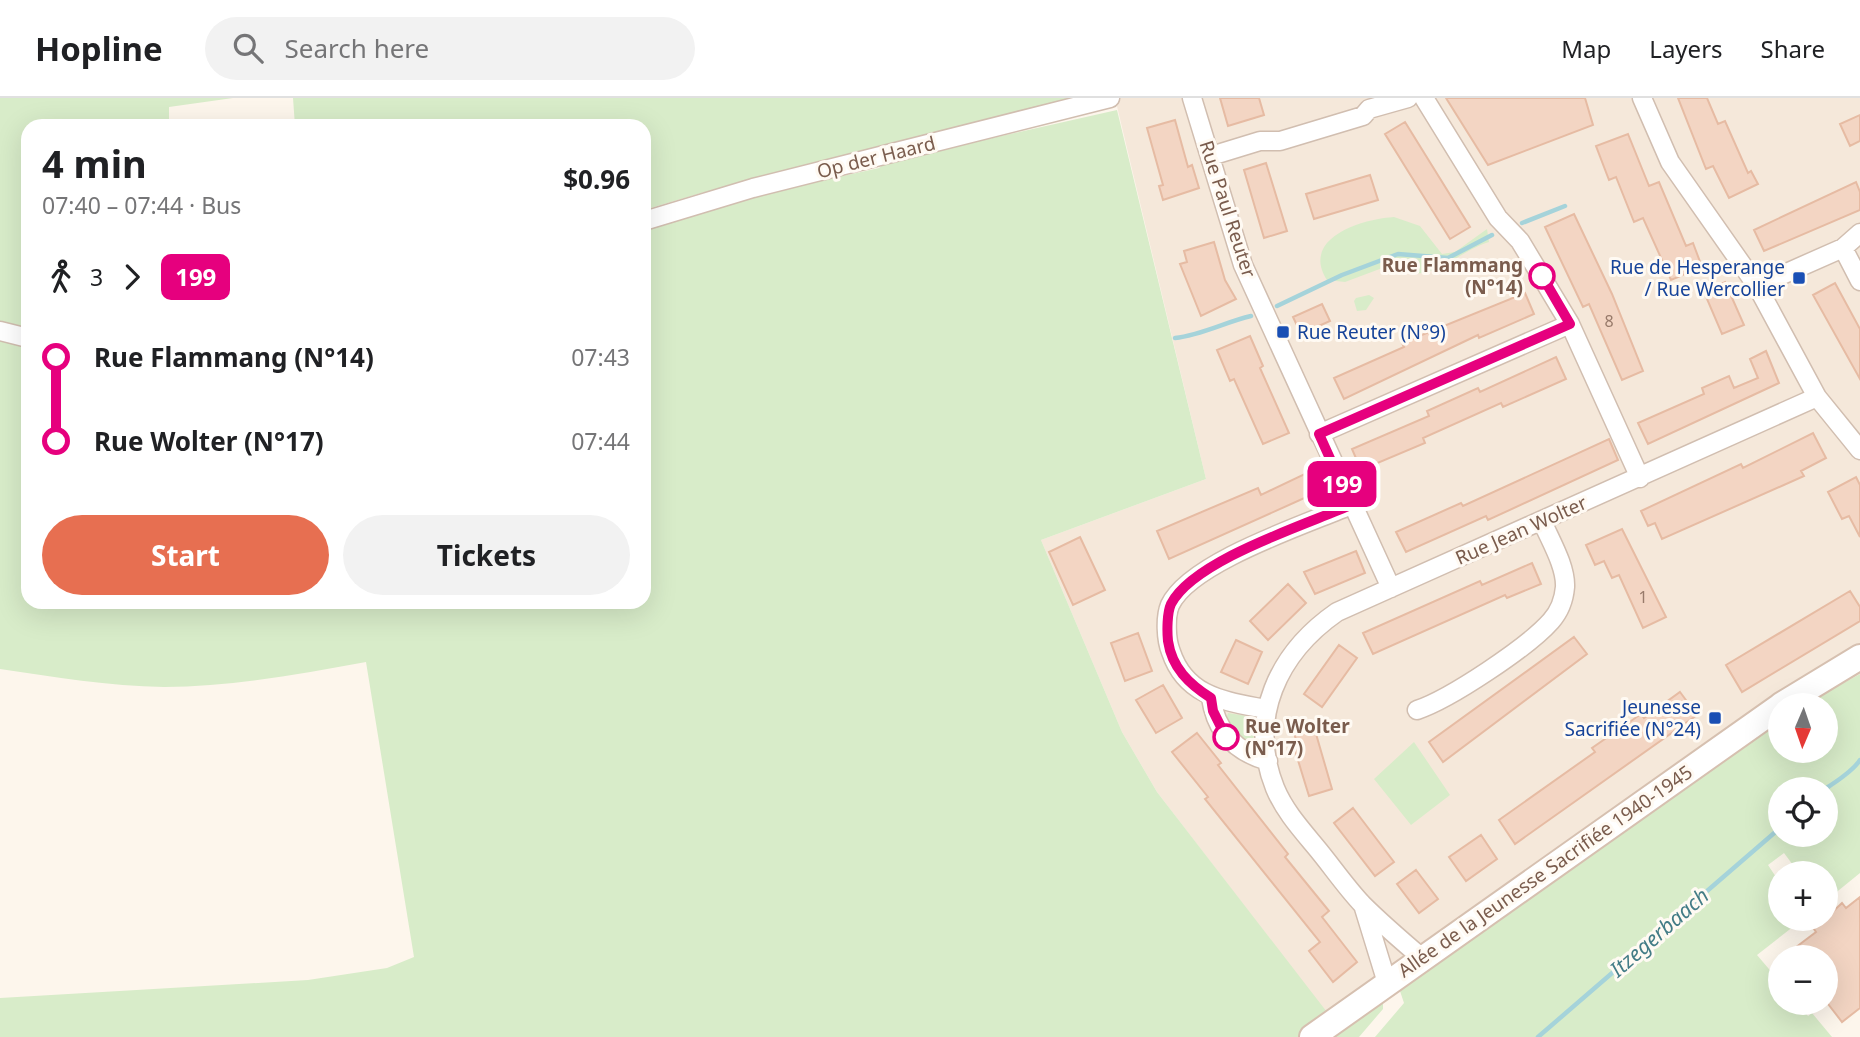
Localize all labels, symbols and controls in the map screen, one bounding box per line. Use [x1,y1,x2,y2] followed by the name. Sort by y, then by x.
[205,17,695,80] search box
[35,26,163,71] text: Hopline
[229,29,267,67] icon: search
[285,30,429,66] text: Search here
[1561,32,1611,65] text: Map
[1649,32,1723,65] text: Layers
[1761,32,1825,65] text: Share
[814,130,938,184] street label: Op der Haard
[42,137,147,189] text: 4 min
[1194,137,1262,281] street label: Rue Paul Reuter
[563,161,630,197] text: $0.96
[42,189,241,221] text: 07:40 – 07:44 · Bus
[1382,252,1523,300] place label: Rue Flammang (N°14)
[1610,254,1785,302] place label: Rue de Hesperange / Rue Wercollier
[42,258,80,296] icon: walk
[113,258,151,296] icon: forward
[175,260,216,293] text: 199
[90,261,103,293] text: 3
[1529,263,1555,289] marker: Rue Flammang (N°14)
[1791,270,1807,286] marker: Rue de Hesperange / Rue Wercollier
[1604,310,1614,332] house number: 8
[1297,319,1446,345] place label: Rue Reuter (N°9)
[1275,324,1291,340] marker: Rue Reuter (N°9)
[94,339,374,375] text: Rue Flammang (N°14)
[571,341,630,373] text: 07:43
[94,423,324,459] text: Rue Wolter (N°17)
[571,425,630,457] text: 07:44
[1302,461,1382,507] line badge: 199
[1321,467,1363,500] text: 199
[1451,489,1591,571] street label: Rue Jean Wolter
[42,515,329,595] button: Start
[343,515,630,595] button: Tickets
[1638,586,1648,608] house number: 1
[1768,693,1838,763] north arrow
[1768,693,1838,1015] map controls
[1565,694,1701,742] place label: Jeunesse Sacrifiée (N°24)
[1707,710,1723,726] marker: Jeunesse Sacrifiée (N°24)
[1245,713,1350,761] place label: Rue Wolter (N°17)
[1213,724,1239,750] marker: Rue Wolter (N°17)
[1393,759,1697,983] street label: Allée de la Jeunesse Sacrifiée 1940-1945
[1768,777,1838,847] button: locate
[1768,861,1838,931] button: +
[1603,881,1714,983] water label: Itzegerbaach
[1768,945,1838,1015] button: −

